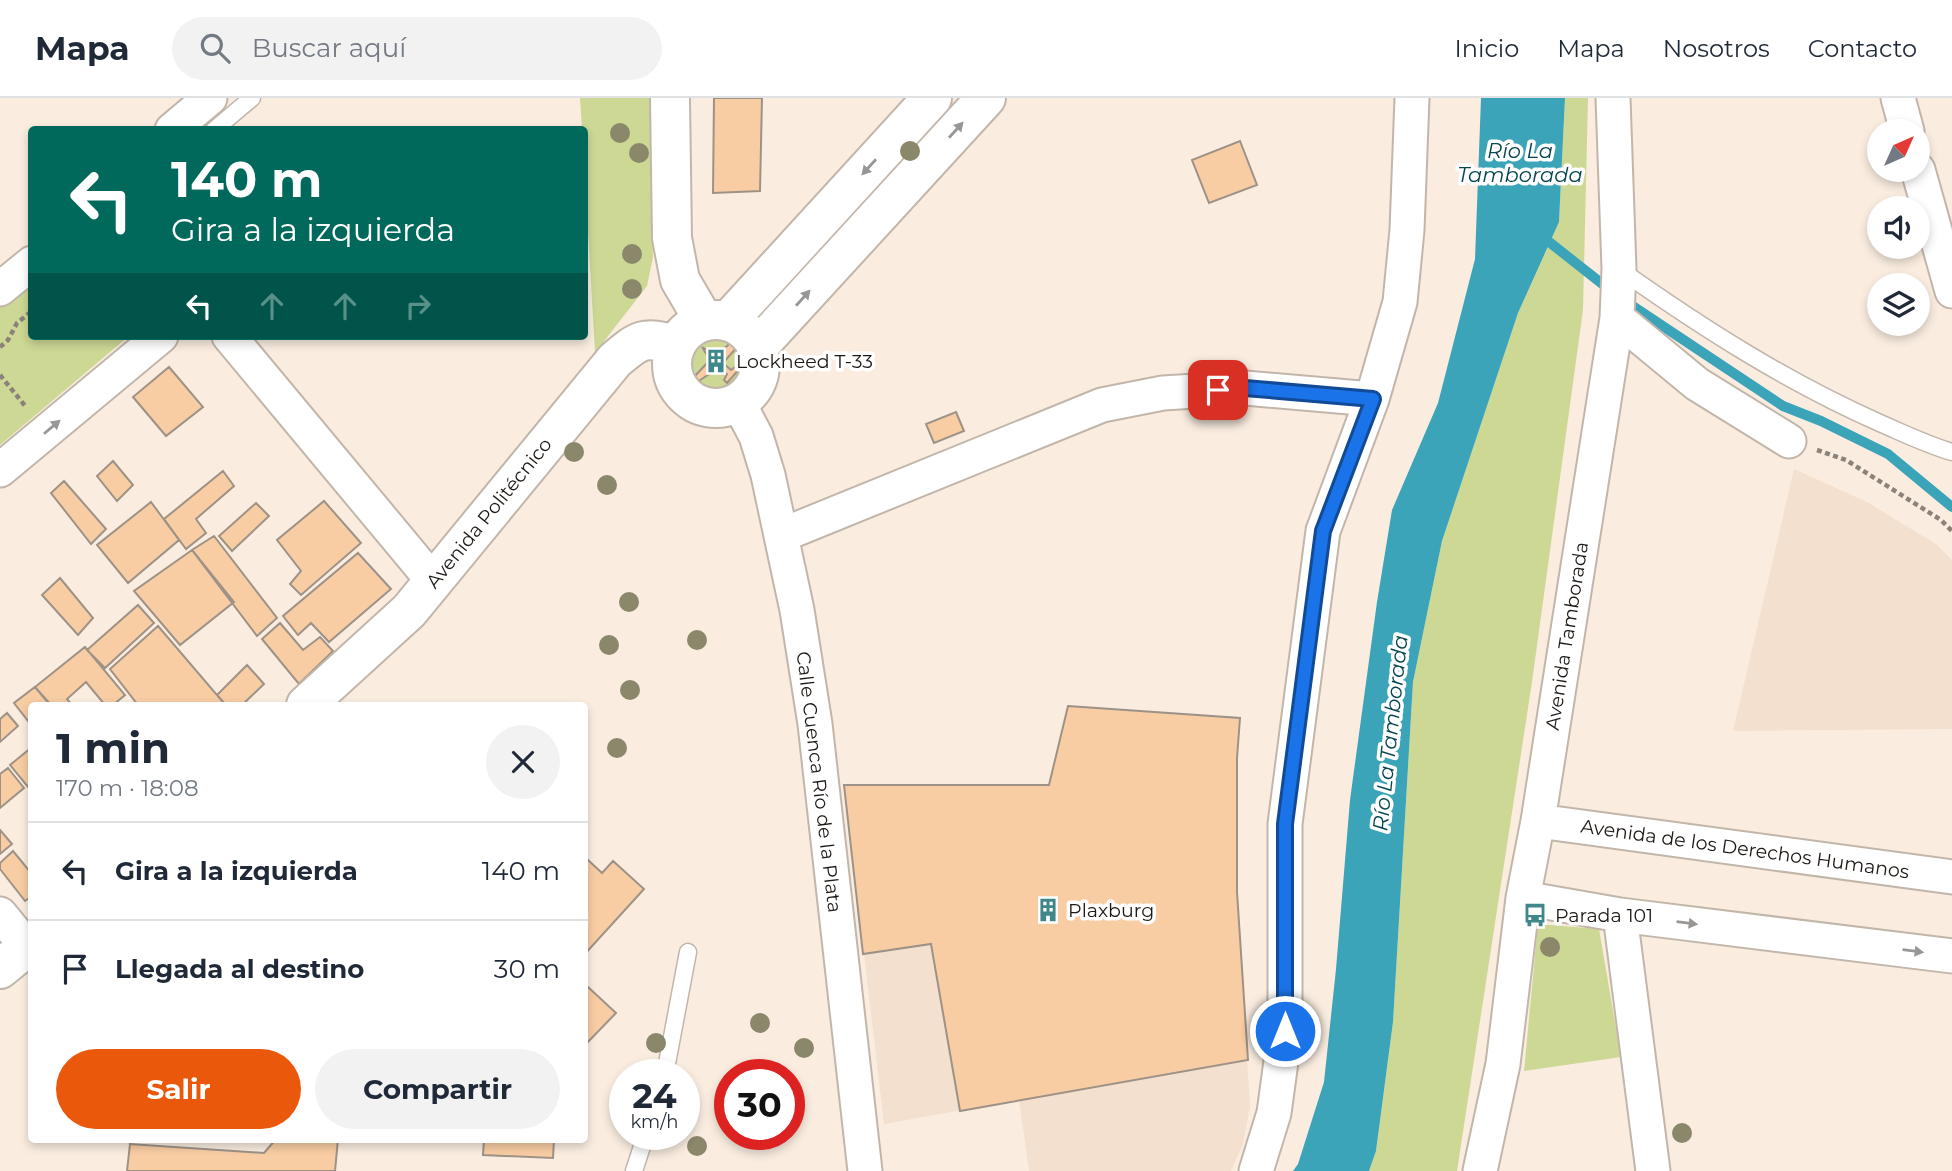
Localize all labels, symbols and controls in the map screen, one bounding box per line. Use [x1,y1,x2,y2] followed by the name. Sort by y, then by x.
[172,17,662,80] search box
[35,28,130,68] text: Mapa
[196,29,234,67] icon: search
[252,32,406,64] text: Buscar aquí
[1454,34,1519,63] text: Inicio
[1557,34,1625,63] text: Mapa
[1663,34,1770,63] text: Nosotros
[1808,34,1917,63] text: Contacto
[1867,119,1930,182] north arrow
[1867,119,1930,336] map controls
[948,121,964,139] one-way arrow
[1457,138,1583,187] water label: Río La Tamborada
[171,150,323,209] text: 140 m
[56,154,147,245] icon: left
[862,158,878,175] one-way arrow
[1867,196,1930,259] button: sound
[171,210,455,249] text: Gira a la izquierda
[1867,273,1930,336] button: layers
[180,287,218,325] icon: left
[253,287,291,325] icon: ahead
[326,287,364,325] icon: ahead
[399,287,437,325] icon: right
[794,290,810,307] one-way arrow
[702,347,730,375] building icon: Lockheed T-33
[736,350,873,373] place label: Lockheed T-33
[1188,360,1248,420] pin
[1199,371,1237,409] icon: arrive
[44,420,61,435] one-way arrow
[421,433,557,593] street label: Avenida Politécnico
[1541,540,1593,732] street label: Avenida Tamborada
[1367,634,1413,832] water label: Río La Tamborada
[792,650,846,914] street label: Calle Cuenca Río de la Plata
[56,722,170,774] text: 1 min
[486,725,560,799] button: close
[56,774,199,802] text: 170 m · 18:08
[1579,815,1911,883] street label: Avenida de los Derechos Humanos
[56,852,94,890] icon: left
[115,855,358,887] text: Gira a la izquierda
[482,855,560,887] text: 140 m
[1034,896,1062,924] building icon: Plaxburg
[1068,899,1154,922] place label: Plaxburg
[1521,901,1549,929] bus stop icon: Parada 101
[1555,904,1653,927] place label: Parada 101
[1676,918,1698,929] one-way arrow
[1902,946,1924,957] one-way arrow
[56,950,94,988] icon: arrive
[115,953,364,985] text: Llegada al destino
[494,953,560,985] text: 30 m
[1248,994,1322,1068] position arrow
[56,1049,301,1129] button: Salir
[315,1049,560,1129] button: Compartir
[714,1059,805,1150] speed limit sign: 30
[632,1074,677,1117] text: 24
[630,1111,679,1133] text: km/h

